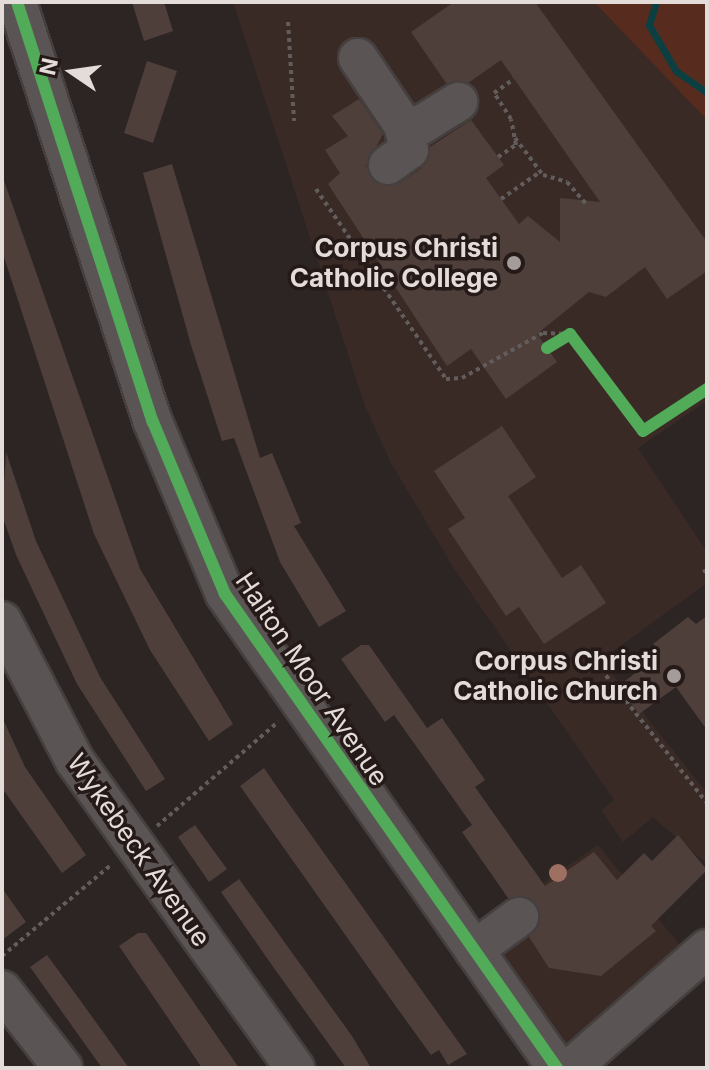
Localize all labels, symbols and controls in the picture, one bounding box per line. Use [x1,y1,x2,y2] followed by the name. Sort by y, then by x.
[32,32,112,112] north arrow
[34,56,63,78] text: N
[290,232,498,294] place label: Corpus Christi Catholic College
[505,254,523,272] marker: Corpus Christi Catholic College
[229,567,395,791] street label: Halton Moor Avenue
[453,645,658,706] place label: Corpus Christi Catholic Church
[665,667,683,685] marker: Corpus Christi Catholic Church
[61,748,217,952] street label: Wykebeck Avenue

